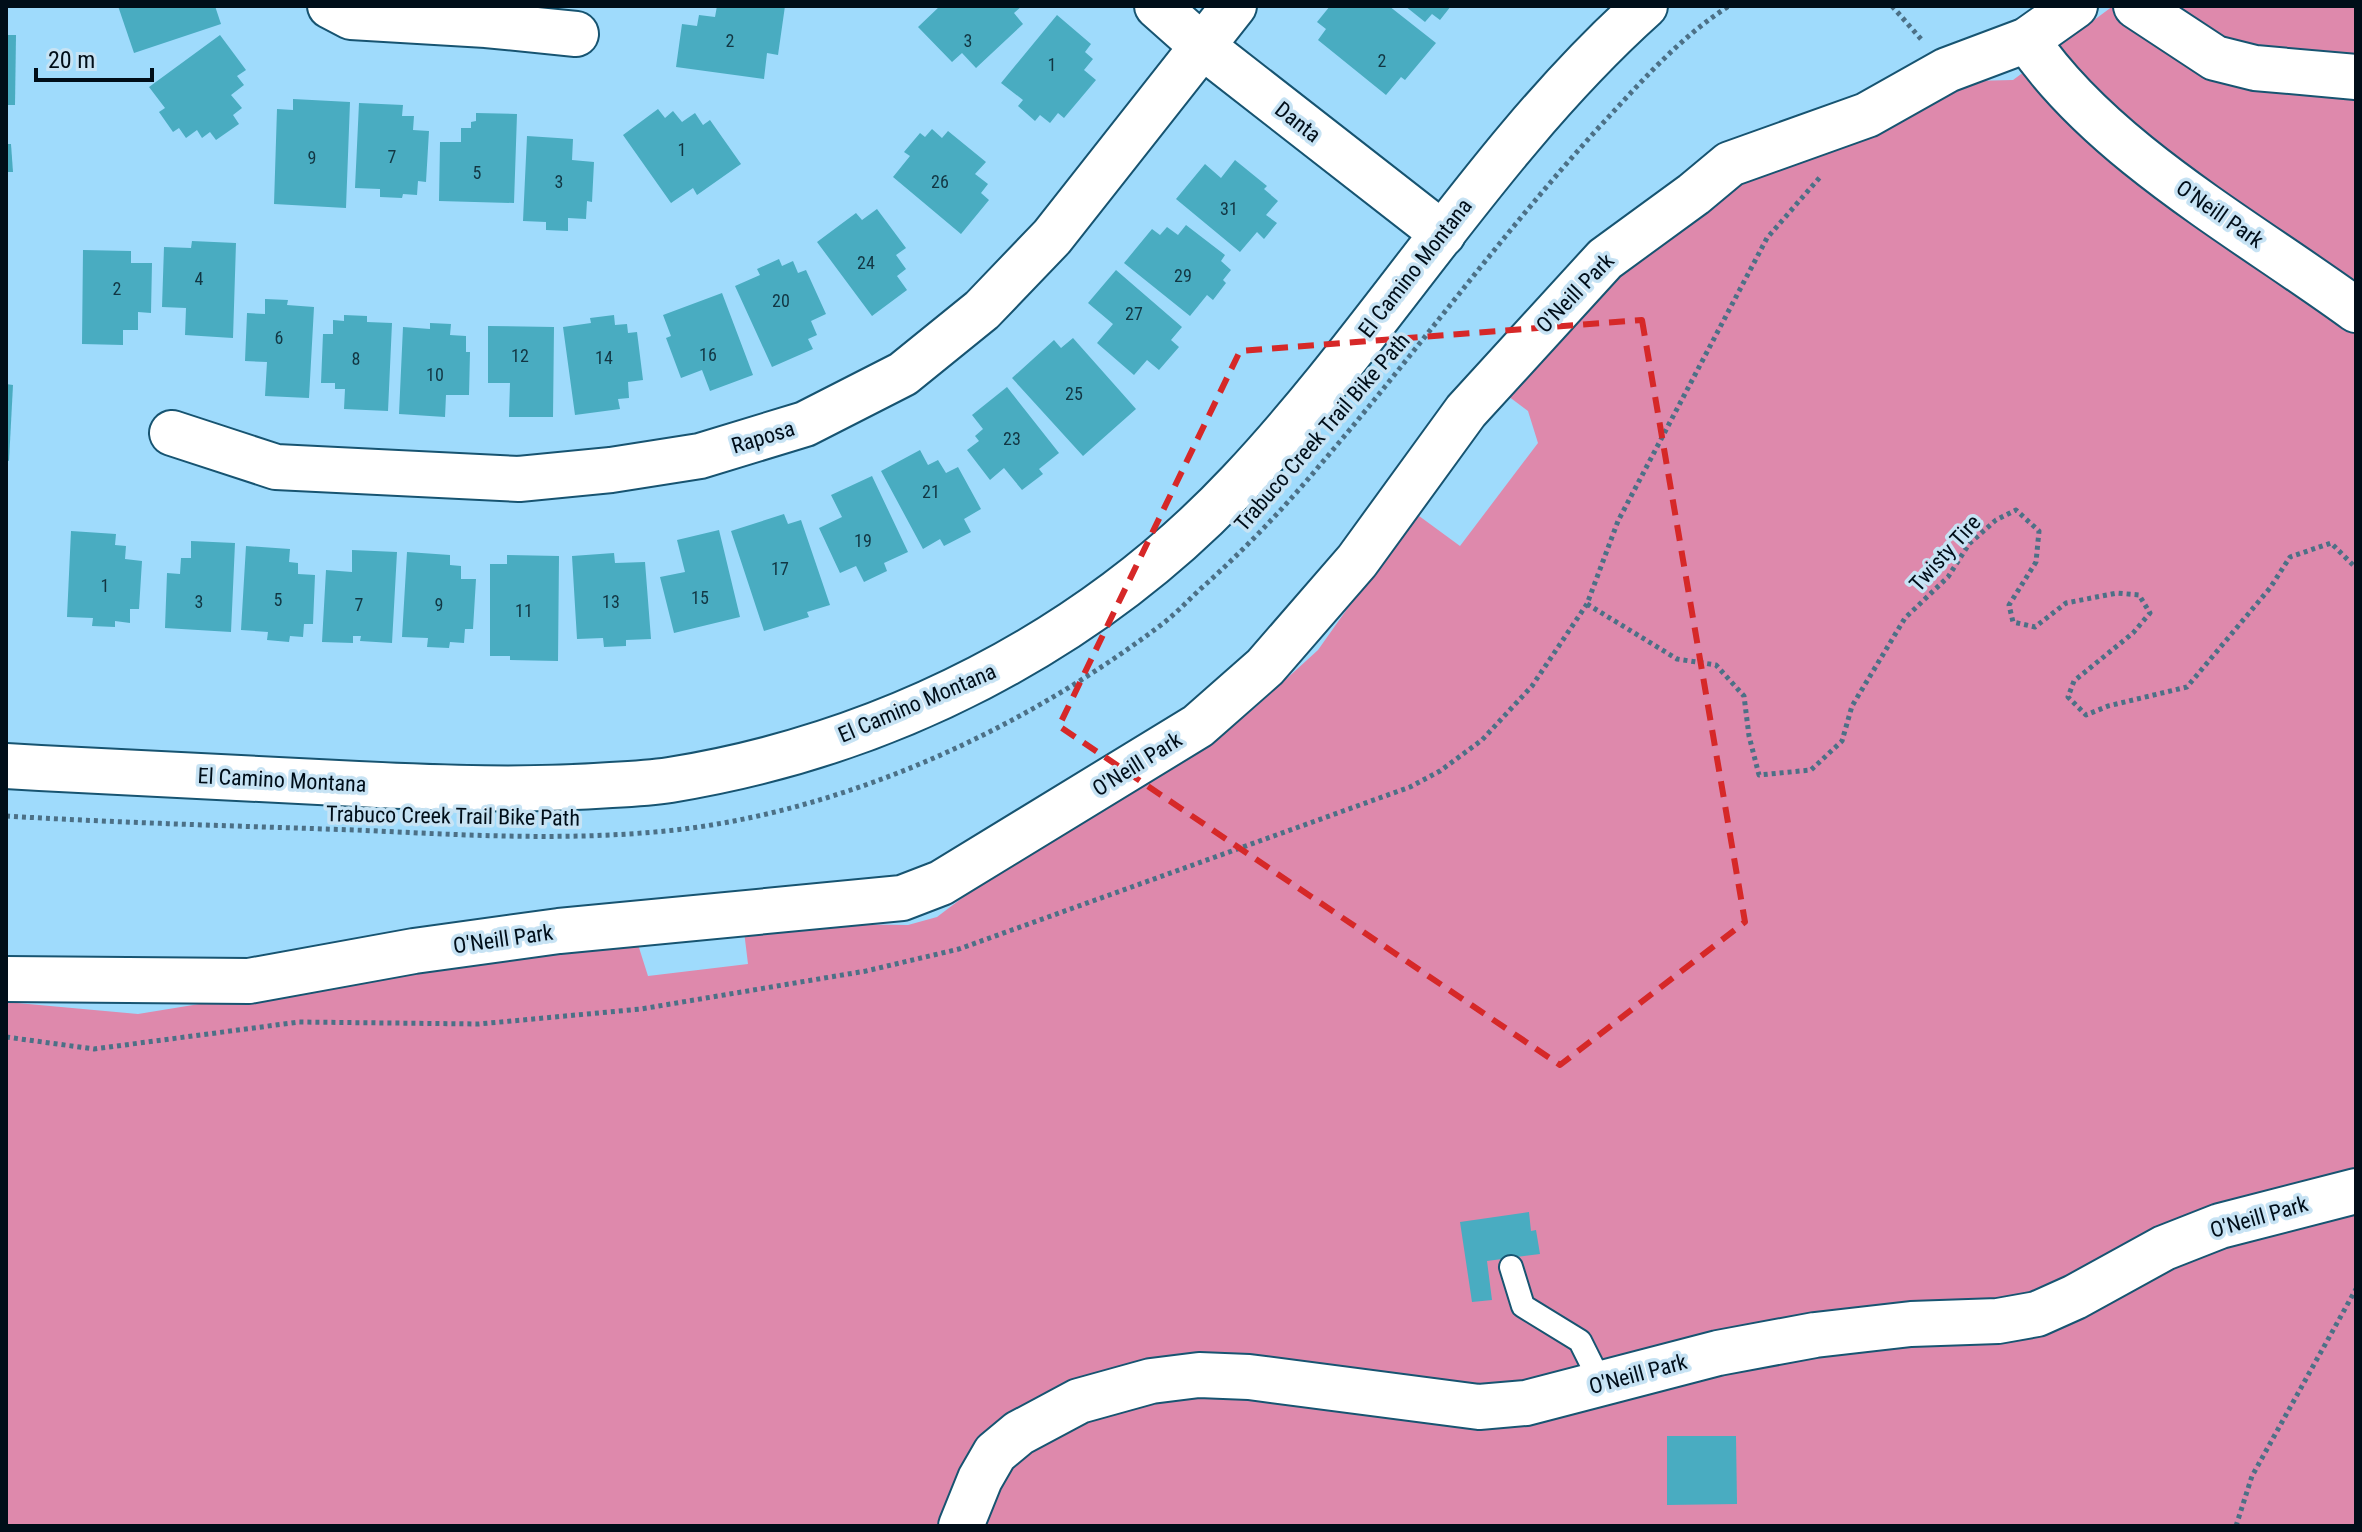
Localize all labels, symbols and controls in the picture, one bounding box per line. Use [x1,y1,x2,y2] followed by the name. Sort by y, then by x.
[726,30,735,51] house number: 2
[964,30,972,51] house number: 3
[36,32,152,82] scale bar
[48,46,95,74] text: 20 m
[1378,50,1387,71] house number: 2
[1048,54,1056,75] house number: 1
[1270,97,1326,147] street label: Danta
[678,139,686,160] house number: 1
[388,146,397,167] house number: 7
[308,147,316,168] house number: 9
[473,162,482,183] house number: 5
[555,171,563,192] house number: 3
[931,171,949,192] house number: 26
[2172,175,2268,253] street label: O'Neill Park
[1353,194,1477,342] street label: El Camino Montana
[1220,198,1238,219] house number: 31
[1531,248,1619,338] street label: O'Neill Park
[857,252,875,273] house number: 24
[1174,265,1192,286] house number: 29
[195,268,204,289] house number: 4
[113,278,122,299] house number: 2
[772,290,790,311] house number: 20
[1125,303,1143,324] house number: 27
[275,327,283,348] house number: 6
[1229,328,1415,536] street label: Trabuco Creek Trail Bike Path
[699,344,717,365] house number: 16
[511,345,529,366] house number: 12
[595,347,613,368] house number: 14
[352,348,360,369] house number: 8
[426,364,444,385] house number: 10
[1065,383,1083,404] house number: 25
[728,416,798,458] street label: Raposa
[1003,428,1021,449] house number: 23
[922,481,940,502] house number: 21
[1904,510,1986,596] street label: Twisty Tire
[854,530,872,551] house number: 19
[771,558,789,579] house number: 17
[101,575,109,596] house number: 1
[691,587,709,608] house number: 15
[274,589,283,610] house number: 5
[195,591,203,612] house number: 3
[602,591,620,612] house number: 13
[355,594,364,615] house number: 7
[435,594,443,615] house number: 9
[515,600,533,621] house number: 11
[834,658,1000,748] street label: El Camino Montana
[1088,727,1186,801] street label: O'Neill Park
[197,763,367,797] street label: El Camino Montana
[326,801,580,831] street label: Trabuco Creek Trail Bike Path
[452,920,555,958] street label: O'Neill Park
[2207,1191,2311,1243] street label: O'Neill Park
[1586,1349,1690,1399] street label: O'Neill Park

